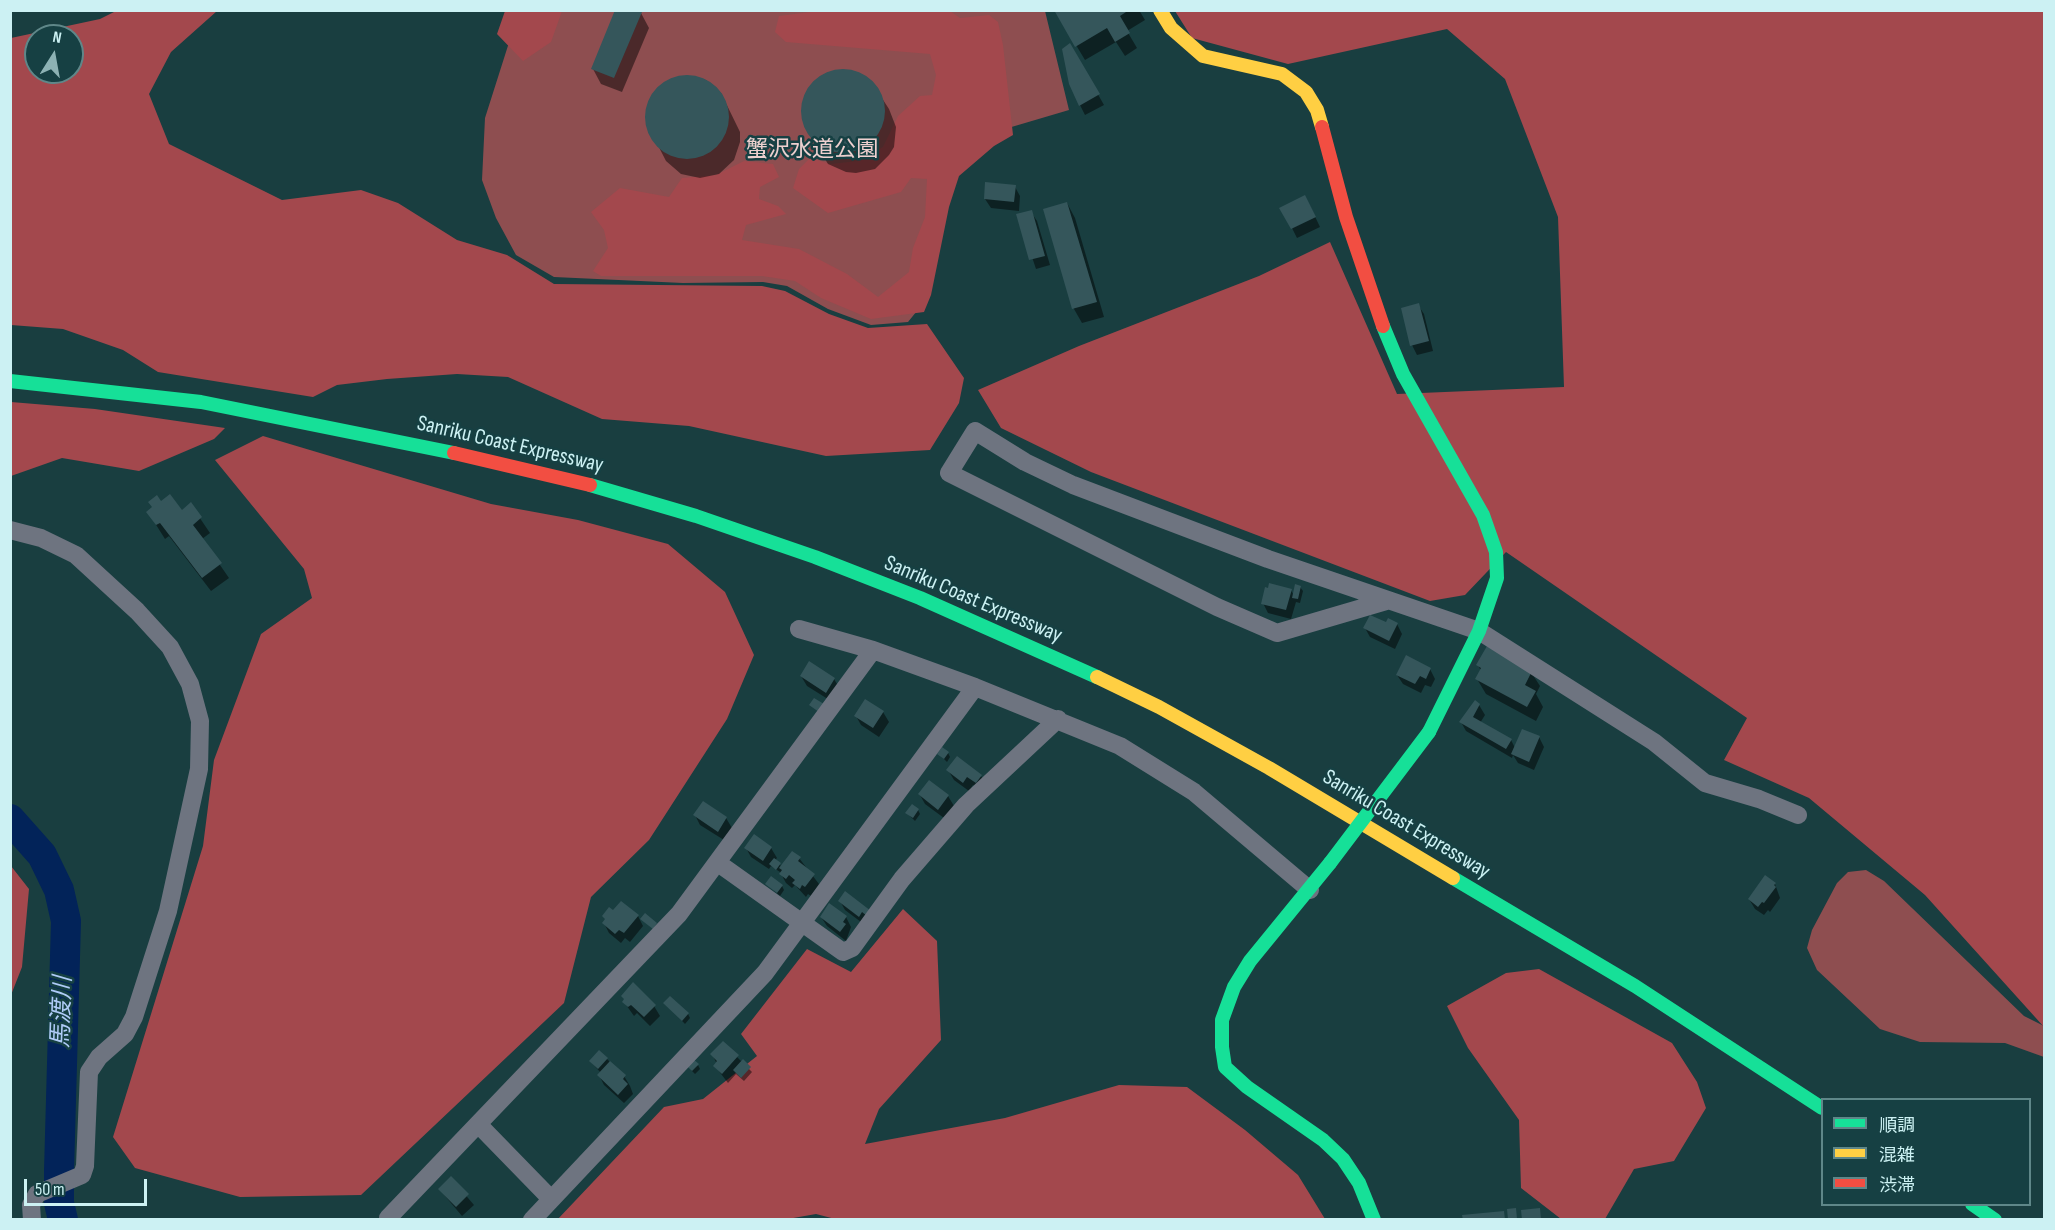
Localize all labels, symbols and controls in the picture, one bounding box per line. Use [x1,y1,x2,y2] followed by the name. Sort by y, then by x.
[24,24,84,84] north arrow
[51,28,63,48] text: N
[746,137,878,163] park label: 蟹沢水道公園
[414,411,606,479] street label: Sanriku Coast Expressway
[880,551,1066,649] street label: Sanriku Coast Expressway
[1318,765,1494,885] street label: Sanriku Coast Expressway
[47,976,79,1048] water label: 馬渡川
[1821,1098,2031,1206] legend
[1879,1115,1915,1136] text: 順調
[1879,1145,1915,1166] text: 混雑
[27,1167,150,1205] scale bar
[1879,1175,1915,1196] text: 渋滞
[35,1179,65,1200] text: 50 m

